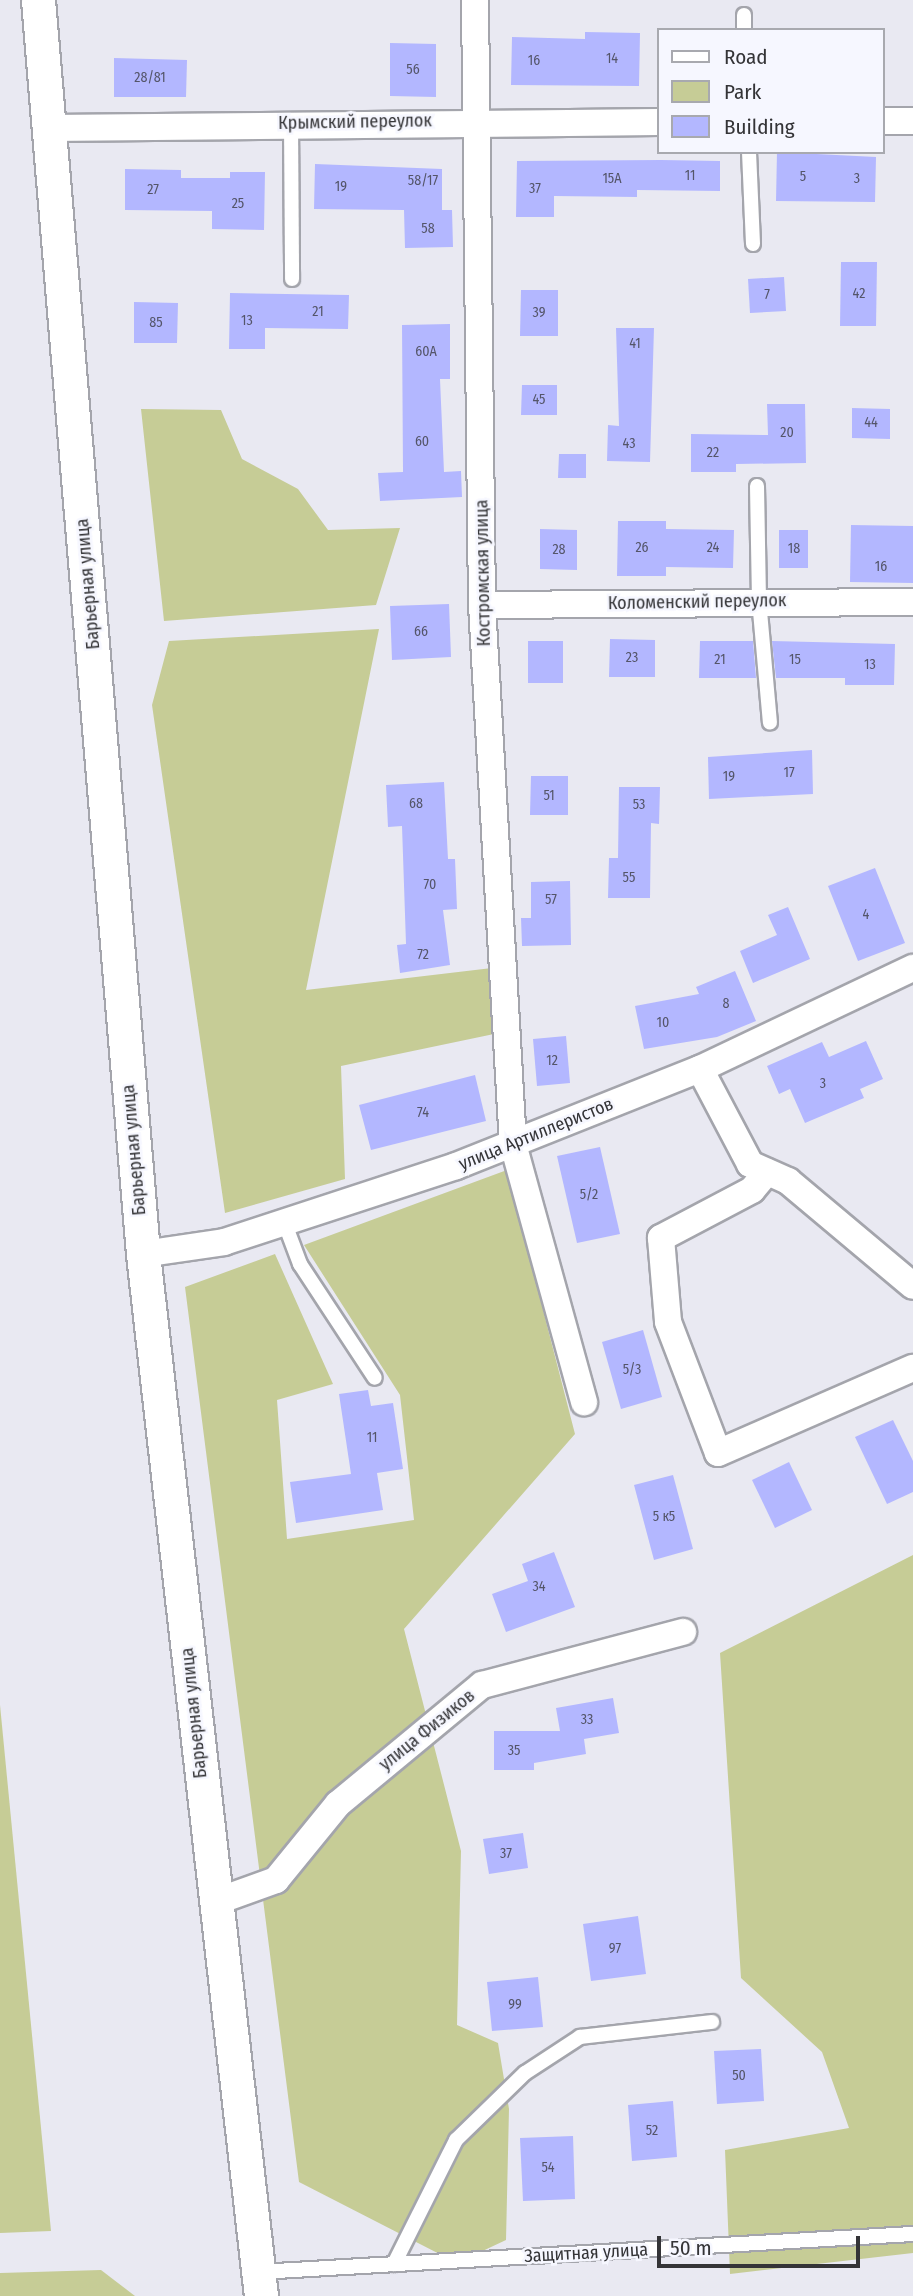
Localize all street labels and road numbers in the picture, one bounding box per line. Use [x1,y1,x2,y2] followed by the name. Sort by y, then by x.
[278,110,432,134] street label: Крымский переулок
[471,499,495,647] street label: Костромская улица
[72,518,104,650] street label: Барьерная улица
[608,590,786,614] street label: Коломенский переулок
[118,1084,150,1216] street label: Барьерная улица
[456,1093,616,1175] street label: улица Артиллеристов
[176,1647,212,1779] street label: Барьерная улица
[375,1685,479,1775] street label: улица Физиков
[524,2239,648,2267] street label: Защитная улица

